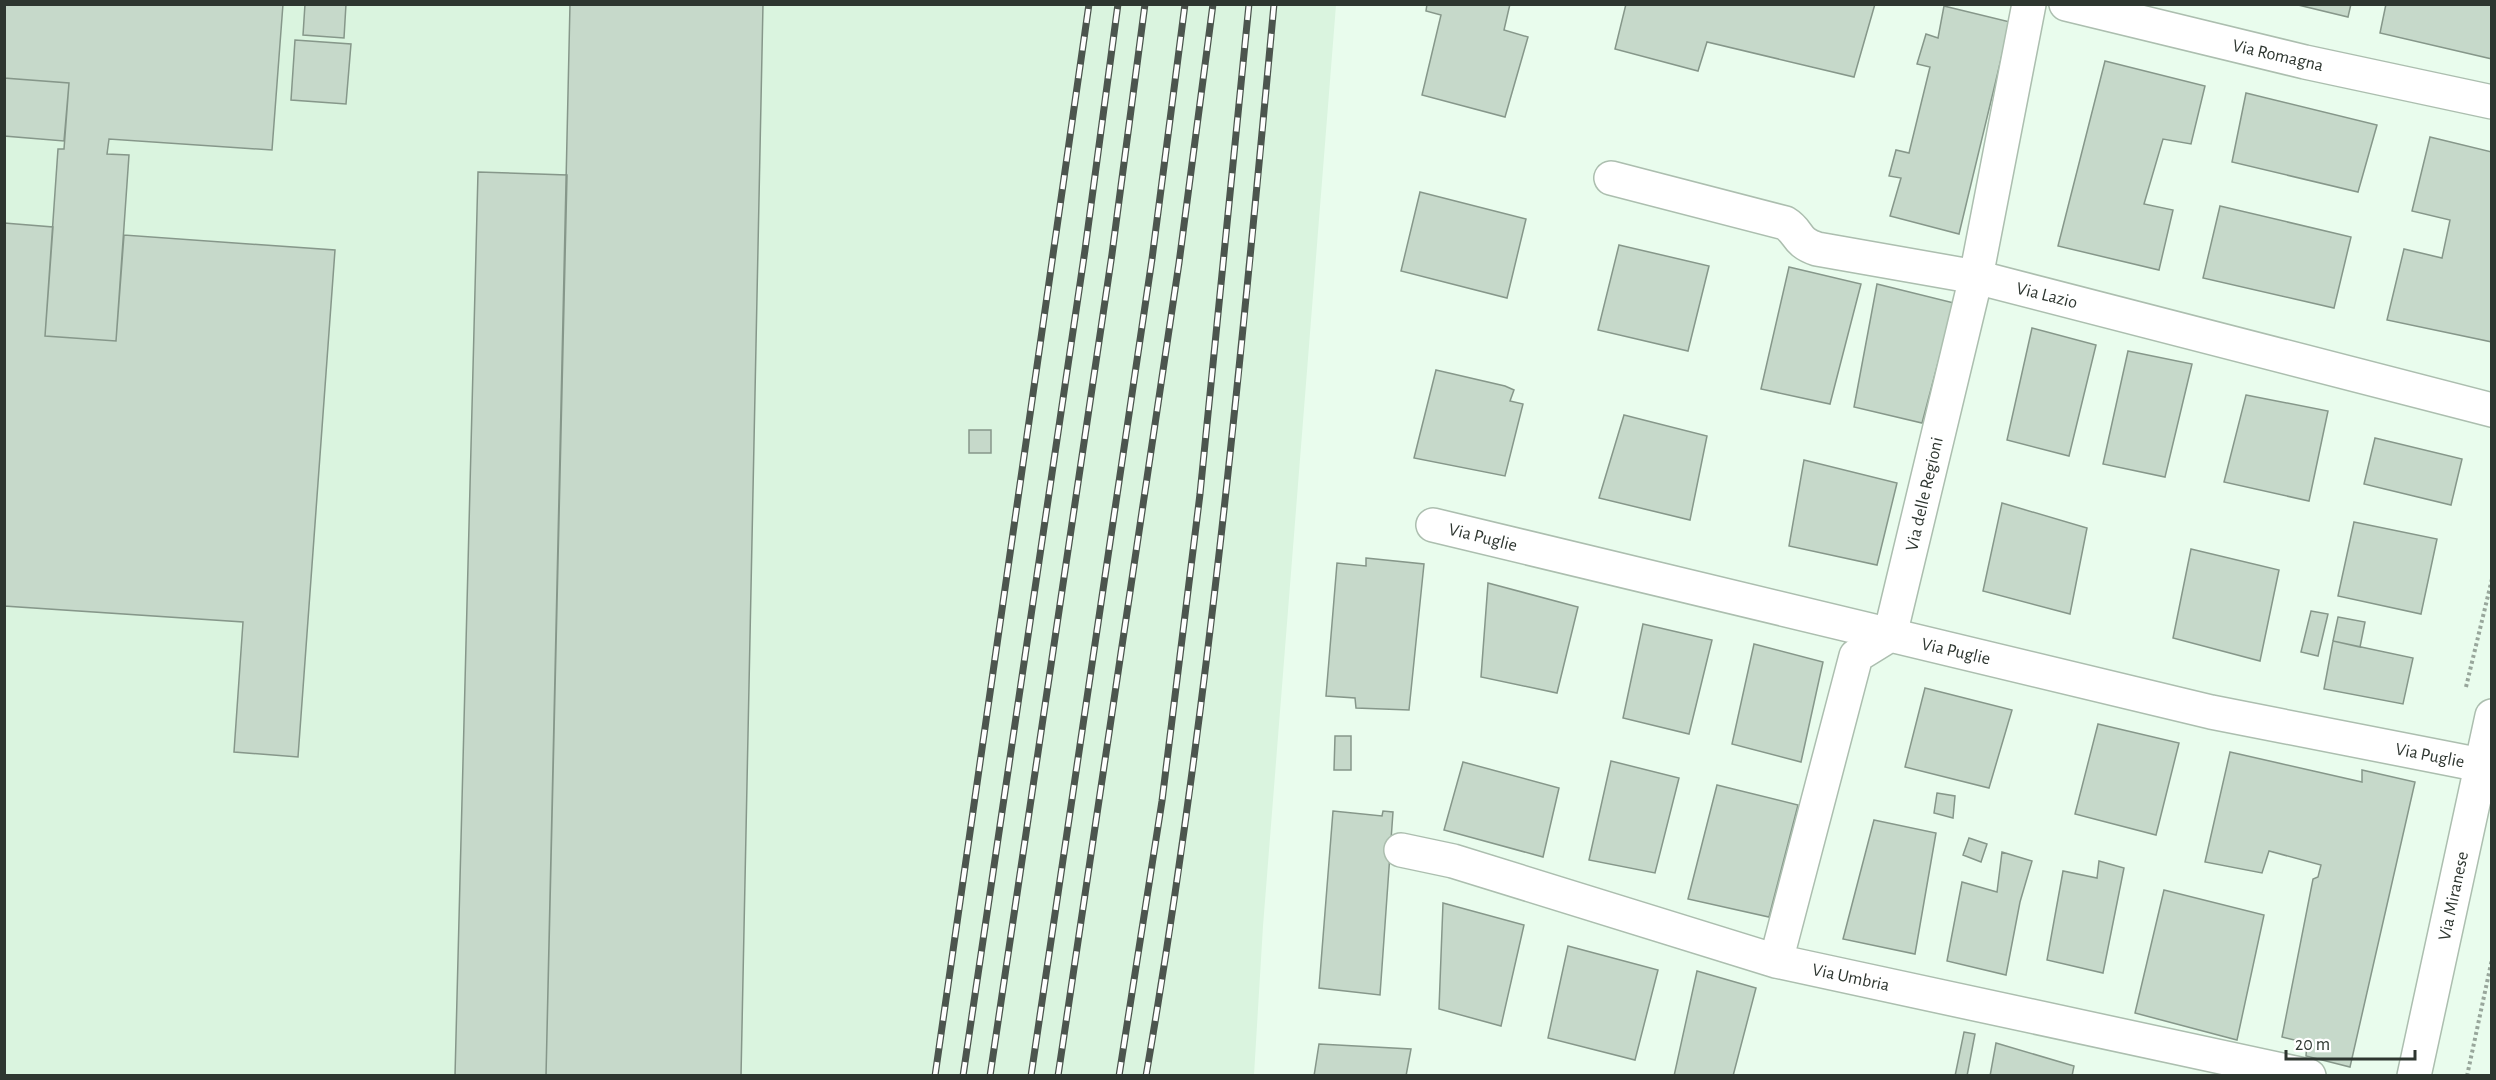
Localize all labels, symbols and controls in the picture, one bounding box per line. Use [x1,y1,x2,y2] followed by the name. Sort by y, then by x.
[2230,37,2325,75] street label: Via Romagna
[2014,280,2079,312] street label: Via Lazio
[1903,435,1947,553] street label: Via delle Regioni
[1447,521,1519,555] street label: Via Puglie
[1920,635,1992,669] street label: Via Puglie
[2394,740,2466,771] street label: Via Puglie
[2436,850,2472,942] street label: Via Miranese
[1810,961,1891,995] street label: Via Umbria
[2286,1023,2415,1061] scale bar
[2295,1036,2330,1054] text: 20 m

